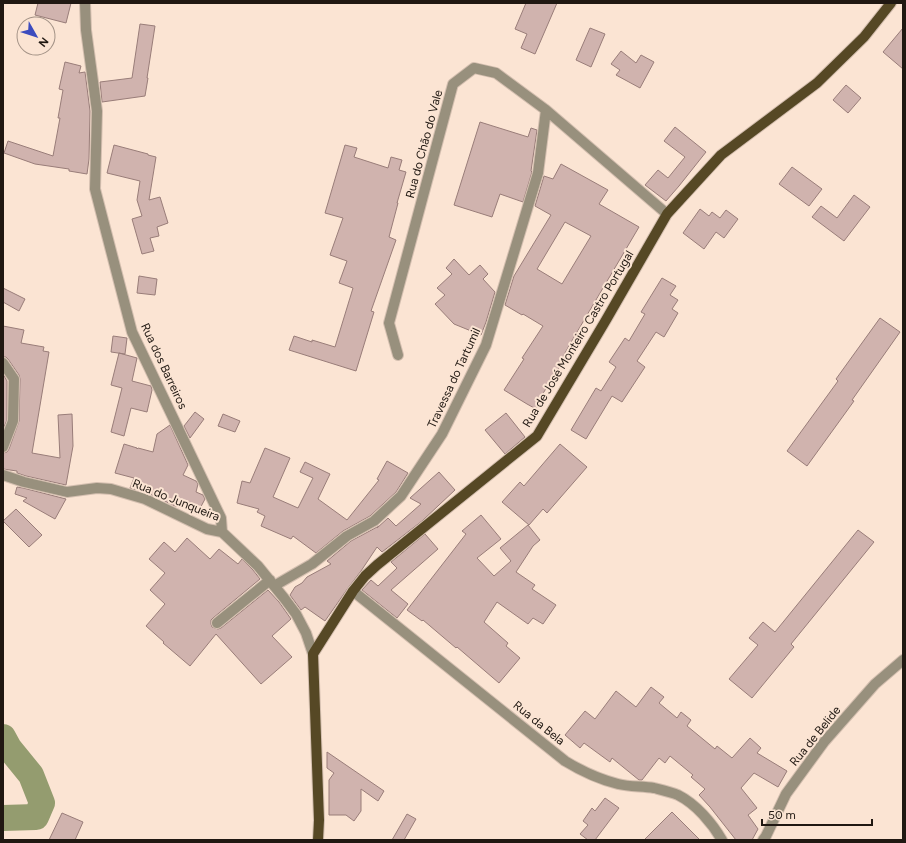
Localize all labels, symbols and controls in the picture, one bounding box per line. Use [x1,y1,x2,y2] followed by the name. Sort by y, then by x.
[16,16,56,56] north arrow
[36,35,51,49] text: N
[403,88,445,200] street label: Rua do Chão do Vale
[520,248,636,430] street label: Rua de José Monteiro Castro Portugal
[138,321,190,412] street label: Rua dos Barreiros
[425,326,483,430] street label: Travessa do Tartumil
[130,476,222,524] street label: Rua do Junqueira
[510,698,568,748] street label: Rua da Bela
[787,703,844,769] street label: Rua de Belide
[762,801,872,827] scale bar
[768,808,796,822] text: 50 m

